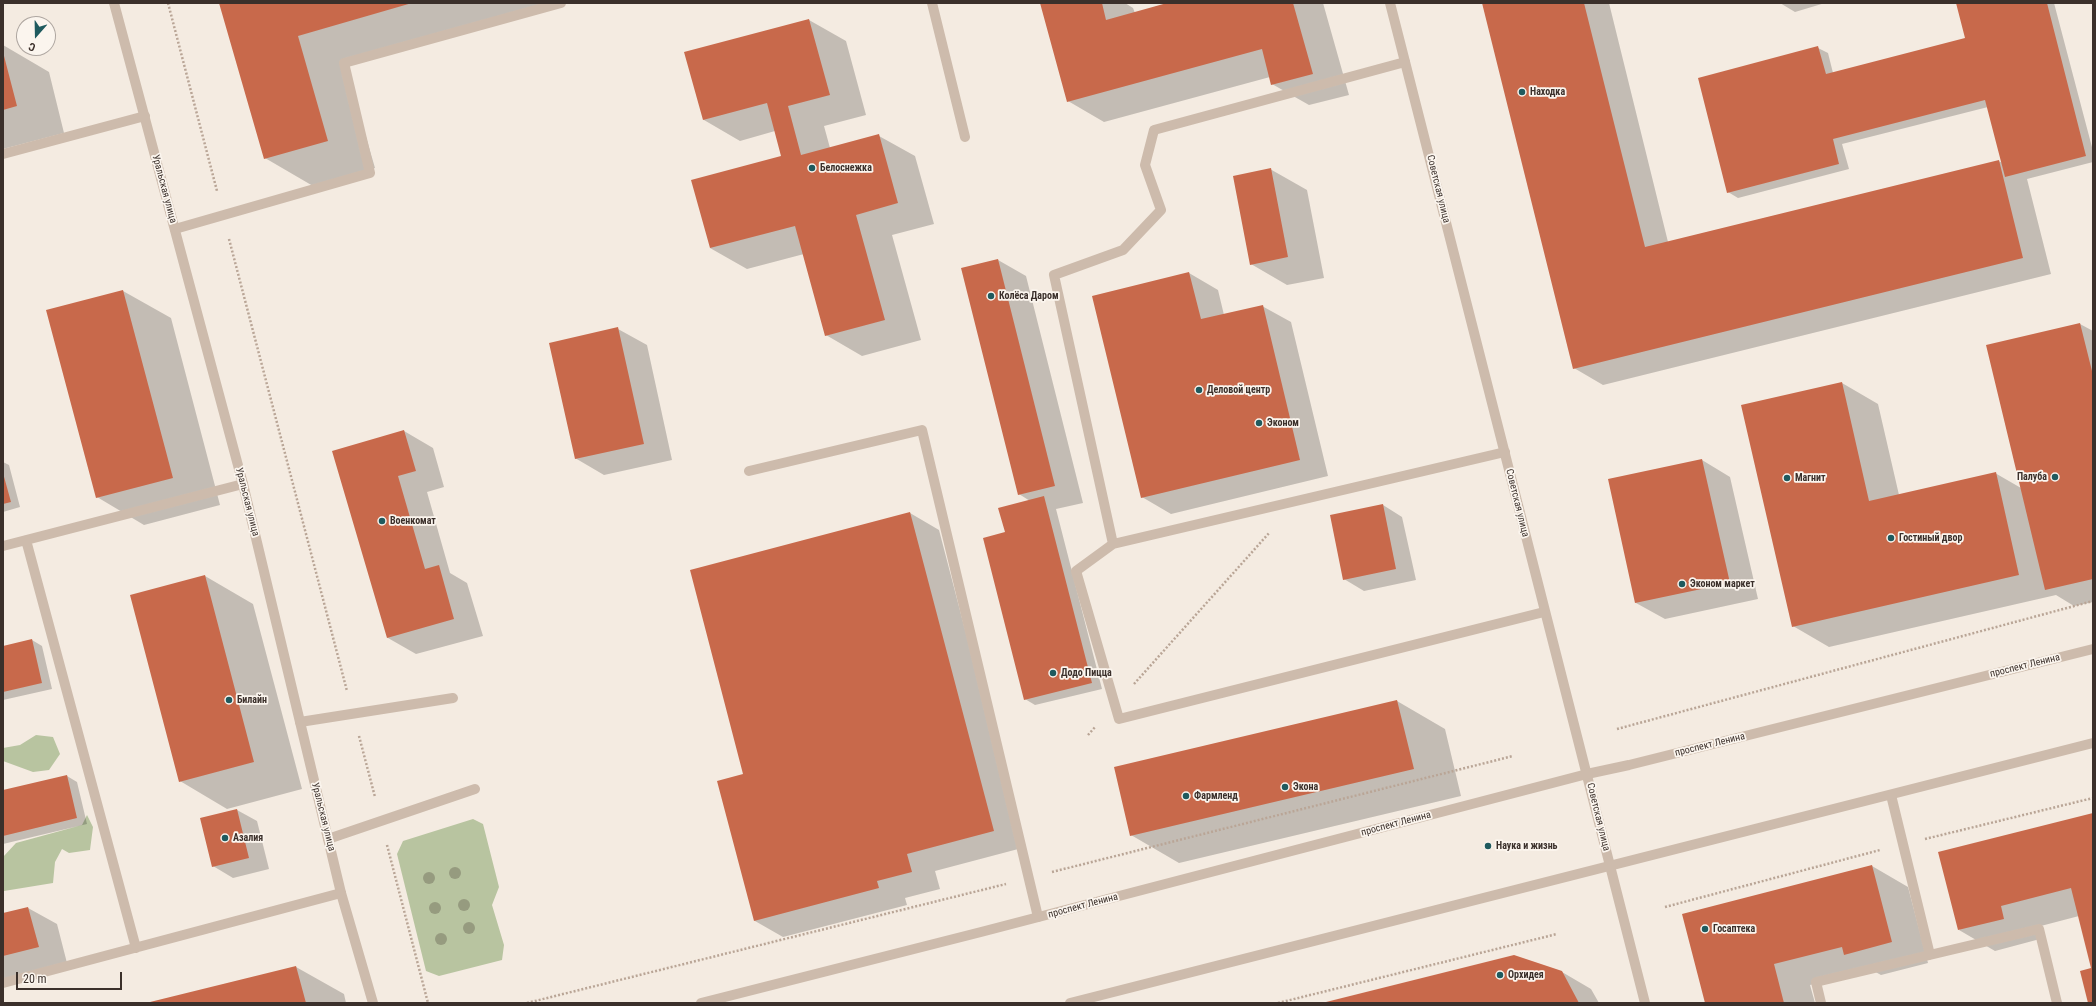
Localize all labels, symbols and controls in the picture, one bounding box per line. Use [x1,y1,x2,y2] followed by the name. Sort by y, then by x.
[16,16,56,56] north arrow
[27,40,37,54] text: С
[1530,86,1565,98] place label: Находка
[1517,87,1527,97] marker: Находка
[149,154,179,224] street label: Уральская улица
[1424,154,1452,224] street label: Советская улица
[820,162,872,174] place label: Белоснежка
[807,163,817,173] marker: Белоснежка
[999,290,1059,302] place label: Колёса Даром
[986,291,996,301] marker: Колёса Даром
[1207,384,1270,396] place label: Деловой центр
[1194,385,1204,395] marker: Деловой центр
[1267,417,1299,429] place label: Эконом
[1254,418,1264,428] marker: Эконом
[233,467,261,537] street label: Уральская улица
[1503,468,1531,538] street label: Советская улица
[2017,471,2047,483] place label: Палуба
[1795,472,1826,484] place label: Магнит
[2050,472,2060,482] marker: Палуба
[1782,473,1792,483] marker: Магнит
[390,515,436,527] place label: Военкомат
[377,516,387,526] marker: Военкомат
[1899,532,1962,544] place label: Гостиный двор
[1886,533,1896,543] marker: Гостиный двор
[1690,578,1755,590] place label: Эконом маркет
[1677,579,1687,589] marker: Эконом маркет
[1989,652,2061,680] street label: проспект Ленина
[1061,667,1112,679] place label: Додо Пицца
[1048,668,1058,678] marker: Додо Пицца
[237,694,267,706] place label: Билайн
[224,695,234,705] marker: Билайн
[1674,731,1746,759] street label: проспект Ленина
[1293,781,1318,793] place label: Экона
[309,782,337,852] street label: Уральская улица
[1280,782,1290,792] marker: Экона
[1584,782,1612,852] street label: Советская улица
[1194,790,1238,802] place label: Фармленд
[1181,791,1191,801] marker: Фармленд
[1360,809,1432,839] street label: проспект Ленина
[233,832,263,844] place label: Азалия
[220,833,230,843] marker: Азалия
[1496,840,1558,852] place label: Наука и жизнь
[1483,841,1493,851] marker: Наука и жизнь
[1047,891,1119,921] street label: проспект Ленина
[1713,923,1755,935] place label: Госаптека
[1700,924,1710,934] marker: Госаптека
[18,964,124,990] scale bar
[1508,969,1544,981] place label: Орхидея
[1495,970,1505,980] marker: Орхидея
[23,972,47,986] text: 20 m

